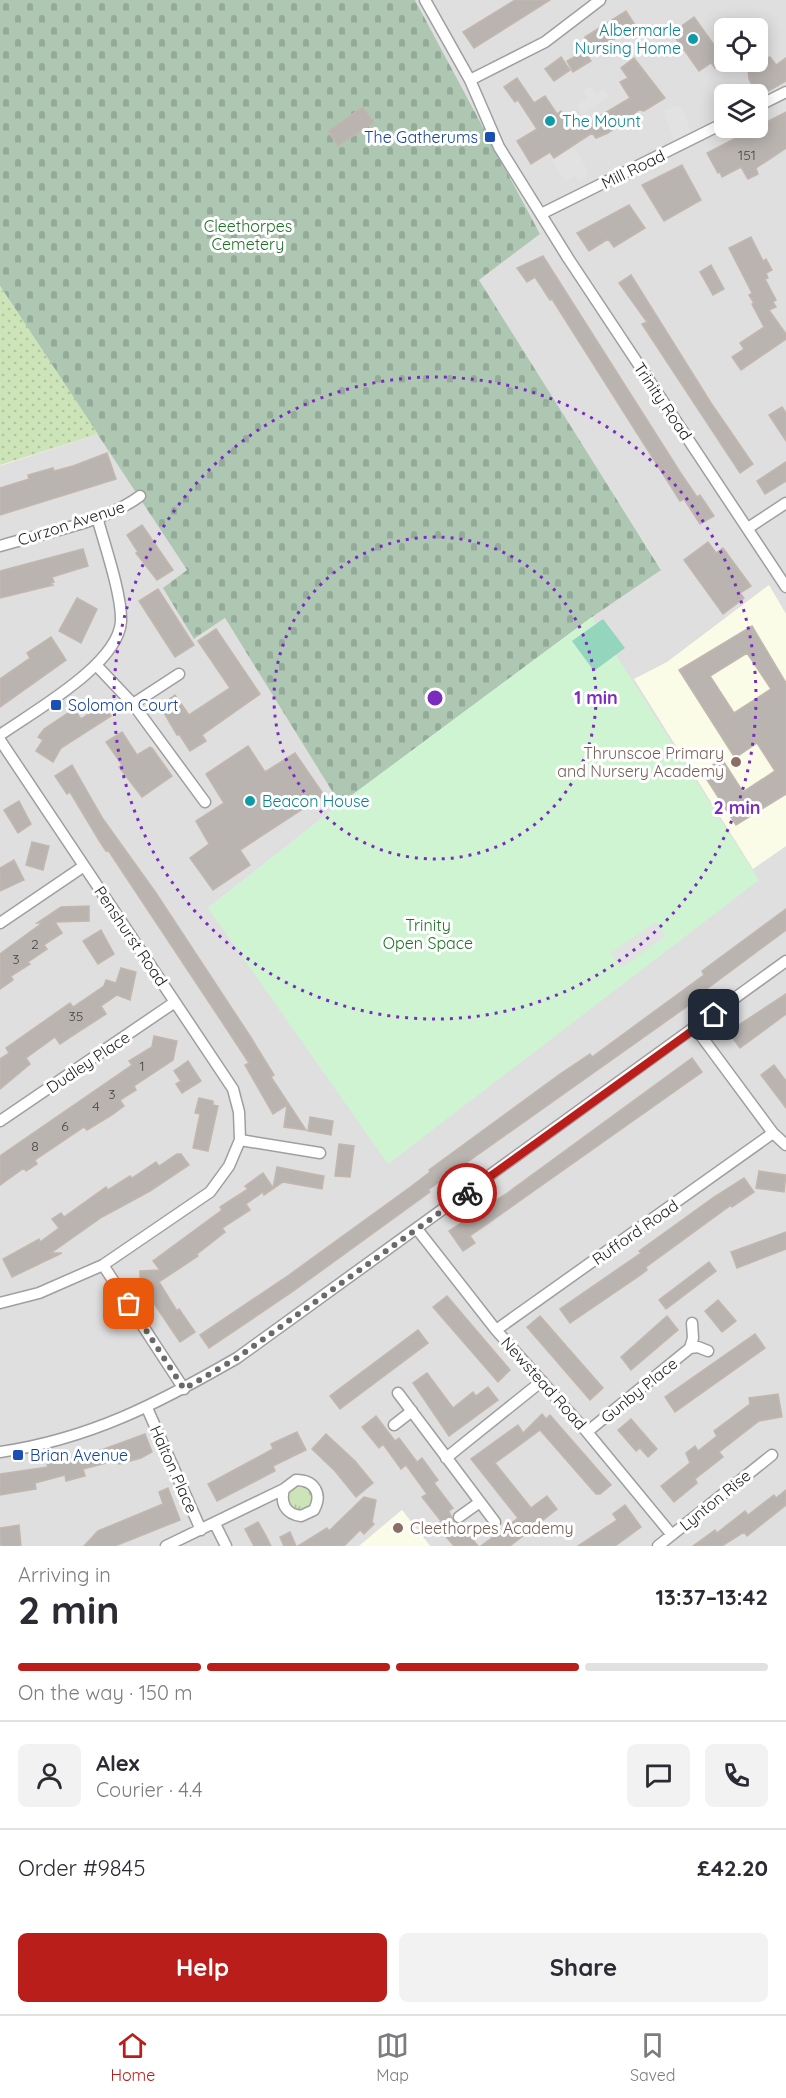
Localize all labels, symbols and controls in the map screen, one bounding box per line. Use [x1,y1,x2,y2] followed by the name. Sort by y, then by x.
[714,18,768,138] map controls
[714,18,768,72] button: locate
[575,20,681,58] place label: Albermarle Nursing Home
[686,32,700,46] marker: Albermarle Nursing Home
[714,84,768,138] button: layers
[562,111,641,131] place label: The Mount
[543,114,557,128] marker: The Mount
[364,127,478,147] place label: The Gatherums
[483,130,497,144] marker: The Gatherums
[598,145,668,193] street label: Mill Road
[738,146,756,164] house number: 151
[204,216,292,254] park label: Cleethorpes Cemetery
[630,358,696,444] street label: Trinity Road
[15,496,127,550] street label: Curzon Avenue
[574,686,618,709] text: 1 min
[425,688,445,708] centre of rings
[68,695,179,715] place label: Solomon Court
[49,698,63,712] marker: Solomon Court
[557,743,724,781] place label: Thrunscoe Primary and Nursery Academy
[729,755,743,769] marker: Thrunscoe Primary and Nursery Academy
[262,791,370,811] place label: Beacon House
[243,794,257,808] marker: Beacon House
[714,796,760,819] text: 2 min
[90,882,172,990] street label: Penshurst Road
[383,915,473,953] park label: Trinity Open Space
[31,935,39,953] house number: 2
[12,950,20,968] house number: 3
[688,989,739,1040] pin
[697,998,730,1031] icon: home
[69,1007,83,1025] house number: 35
[42,1027,134,1097] street label: Dudley Place
[139,1057,145,1075] house number: 1
[108,1085,116,1103] house number: 3
[92,1097,100,1115] house number: 4
[61,1117,69,1135] house number: 6
[31,1137,39,1155] house number: 8
[437,1163,497,1223] courier
[451,1177,484,1210] icon: bike
[588,1195,682,1269] street label: Rufford Road
[103,1278,154,1329] pin
[112,1287,145,1320] icon: bag
[497,1332,591,1434] street label: Newstead Road
[597,1353,681,1427] street label: Gunby Place
[146,1422,202,1516] street label: Halton Place
[30,1445,128,1465] place label: Brian Avenue
[11,1448,25,1462] marker: Brian Avenue
[675,1465,755,1535] street label: Lynton Rise
[410,1518,574,1538] place label: Cleethorpes Academy
[391,1521,405,1535] marker: Cleethorpes Academy
[18,1562,111,1587] text: Arriving in
[655,1583,768,1611] text: 13:37–13:42
[18,1585,120,1634] text: 2 min
[18,1680,193,1705] text: On the way · 150 m
[18,1744,81,1807] button: person
[627,1744,690,1807] button: chat
[705,1744,768,1807] button: phone
[96,1749,139,1777] text: Alex
[96,1777,202,1802] text: Courier · 4.4
[18,1854,145,1882] text: Order #9845
[697,1854,768,1882] text: £42.20
[18,1933,387,2002] button: Help
[399,1933,768,2002] button: Share
[110,2029,155,2085] tab: Home
[376,2029,409,2085] tab: Map
[630,2029,676,2085] tab: Saved

